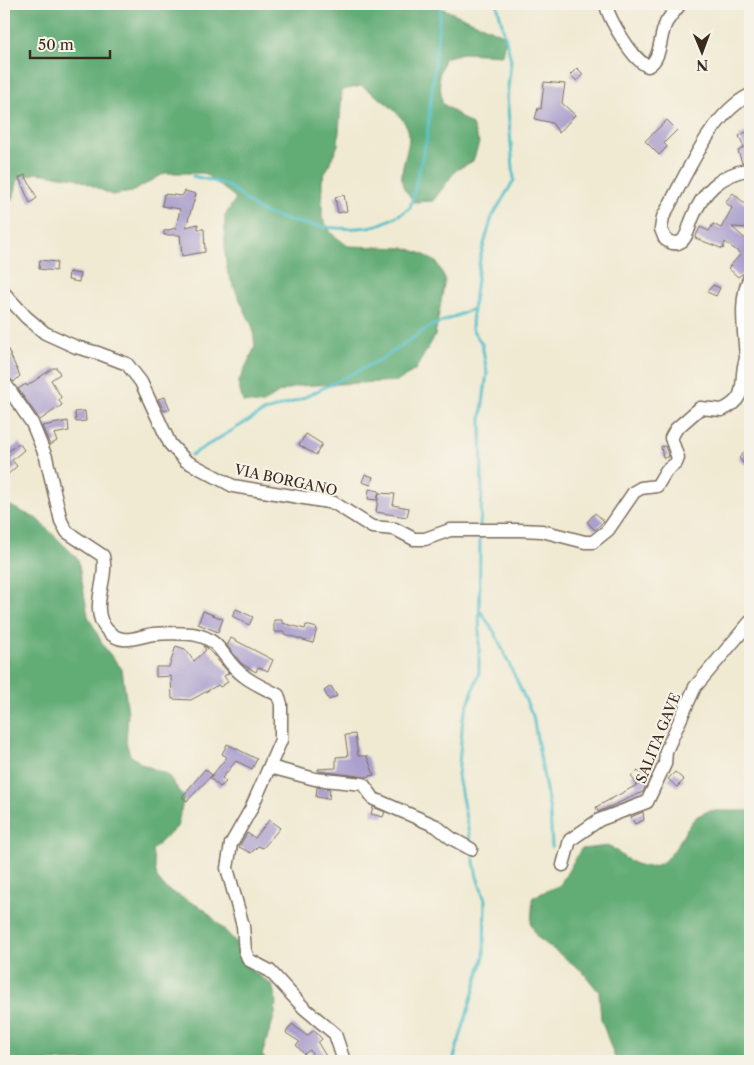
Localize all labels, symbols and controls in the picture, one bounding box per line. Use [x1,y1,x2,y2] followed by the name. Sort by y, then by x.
[30,28,110,60] scale bar
[676,28,726,78] north arrow
[38,35,74,54] text: 50 m
[696,56,708,74] text: N
[232,460,339,500] street label: VIA BORGANO
[632,690,684,786] street label: SALITA GAVE

